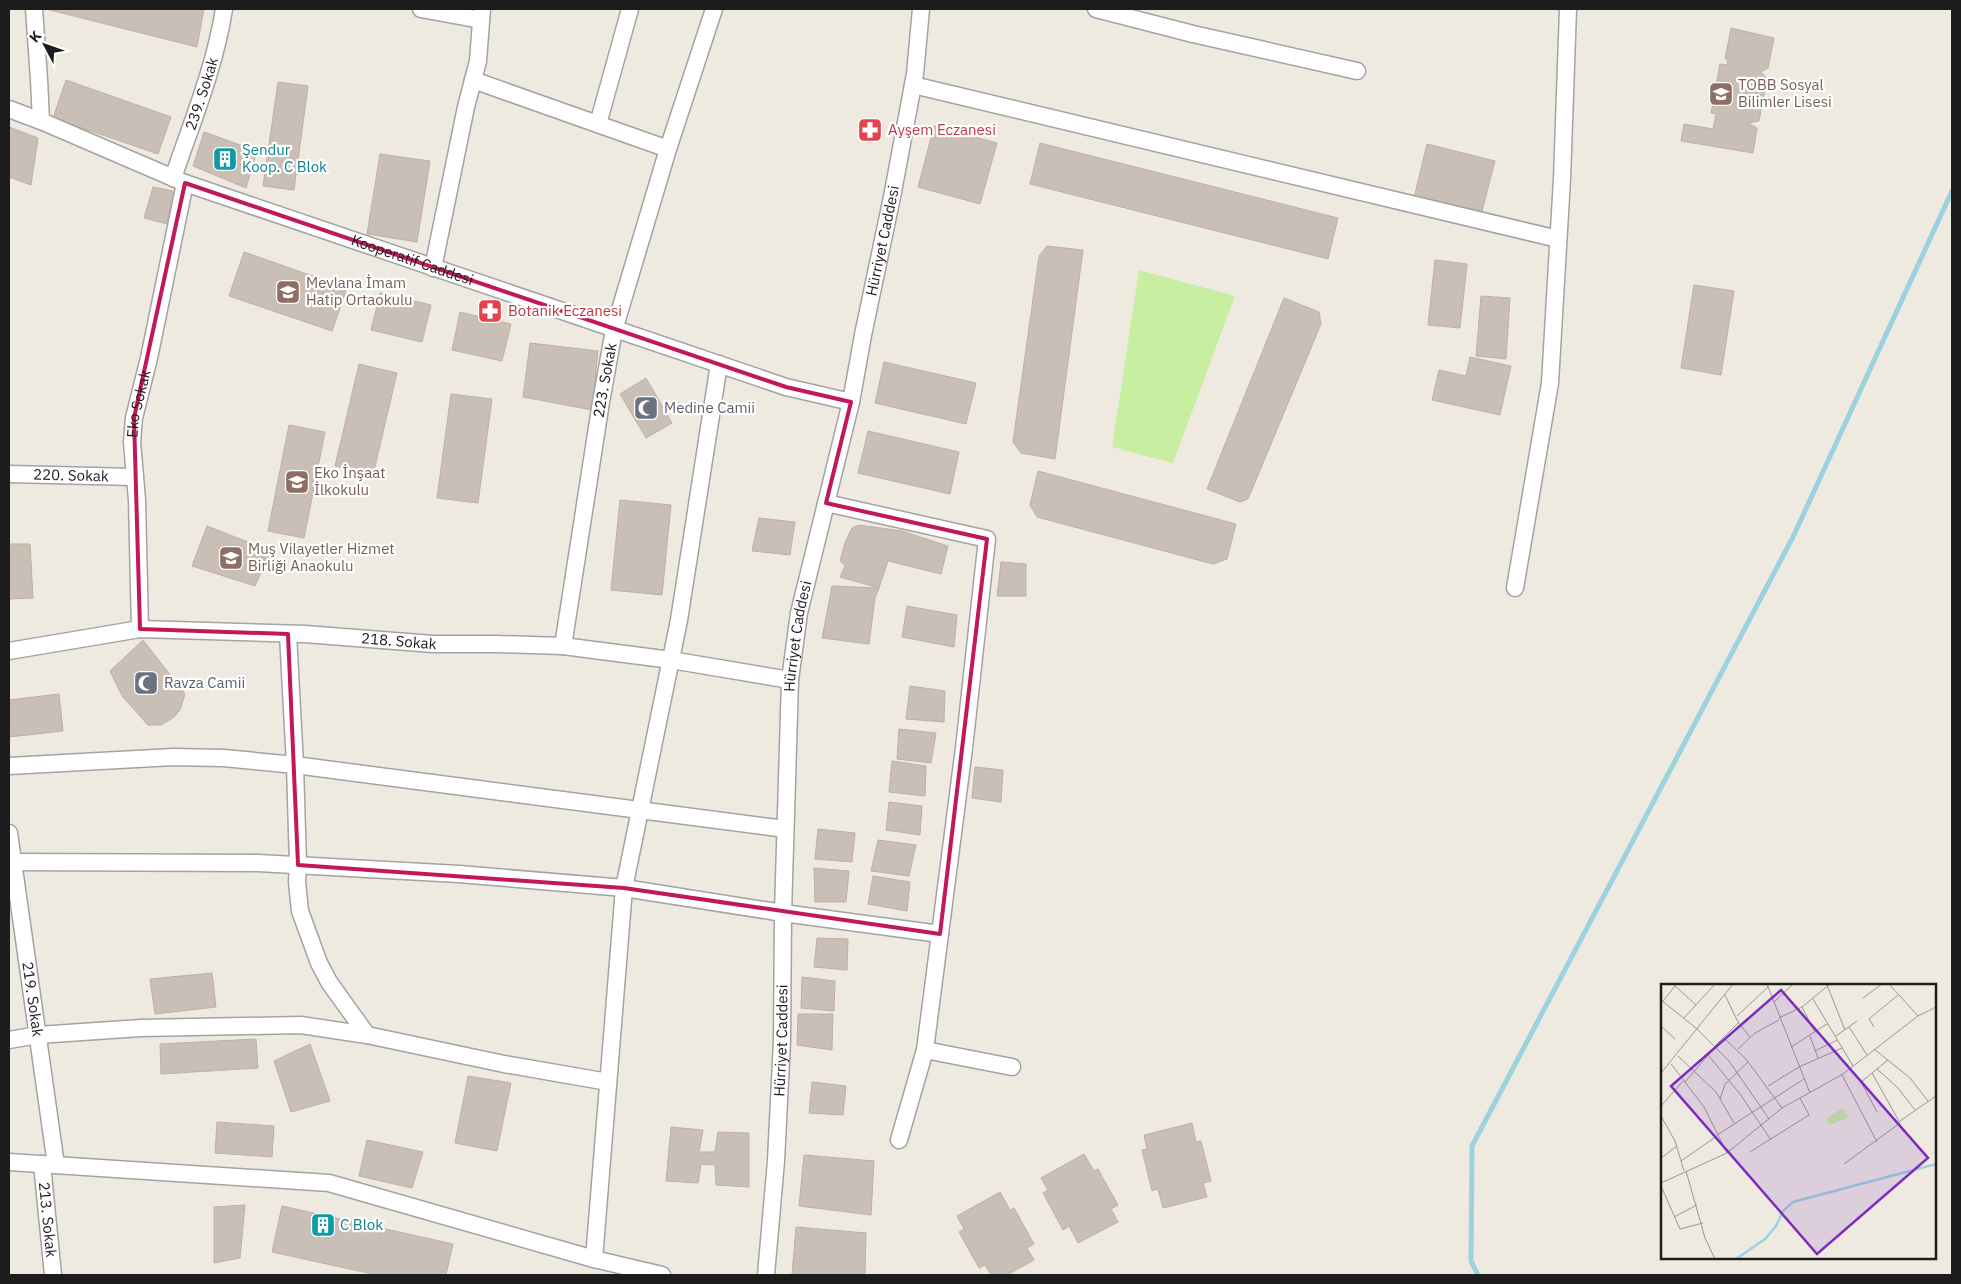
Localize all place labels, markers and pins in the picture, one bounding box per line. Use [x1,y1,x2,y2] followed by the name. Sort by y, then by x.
[1738,75,1832,111] place label: TOBB Sosyal Bilimler Lisesi
[1708,81,1734,107] school or university icon: TOBB Sosyal Bilimler Lisesi
[857,117,883,143] pharmacy icon: Ayşem Eczanesi
[888,120,996,139] place label: Ayşem Eczanesi
[242,140,327,176] place label: Şendur Koop. C Blok
[212,146,238,172] building icon: Şendur Koop. C Blok
[306,273,413,309] place label: Mevlana İmam Hatip Ortaokulu
[275,279,301,305] school or university icon: Mevlana İmam Hatip Ortaokulu
[477,298,503,324] pharmacy icon: Botanik Eczanesi
[508,301,622,320] place label: Botanik Eczanesi
[633,395,659,421] mosque icon: Medine Camii
[664,398,755,417] place label: Medine Camii
[314,463,385,499] place label: Eko İnşaat İlkokulu
[284,469,310,495] school or university icon: Eko İnşaat İlkokulu
[248,539,395,575] place label: Muş Vilayetler Hizmet Birliği Anaokulu
[218,545,244,571] school or university icon: Muş Vilayetler Hizmet Birliği Anaokulu
[133,670,159,696] mosque icon: Ravza Camii
[164,673,245,692] place label: Ravza Camii
[310,1212,336,1238] building icon: C Blok
[340,1215,383,1234] place label: C Blok

